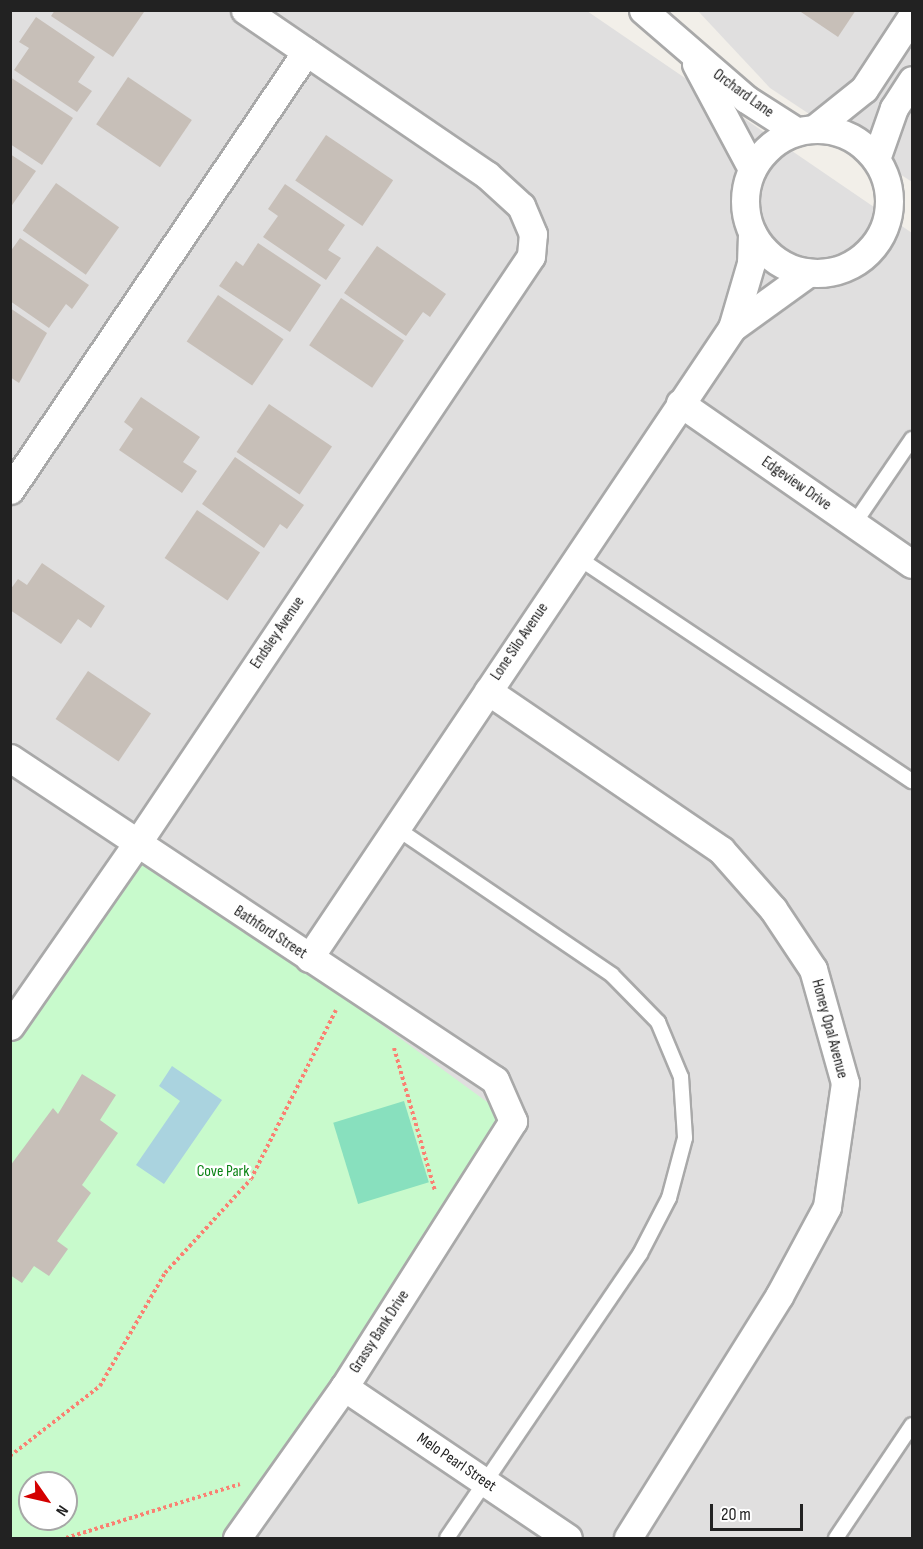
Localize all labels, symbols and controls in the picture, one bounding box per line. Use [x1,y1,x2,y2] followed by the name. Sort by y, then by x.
[709,66,777,122] street label: Orchard Lane
[757,453,835,515] street label: Edgeview Drive
[247,593,309,673] street label: Endsley Avenue
[487,600,553,684] street label: Lone Silo Avenue
[230,902,310,964] street label: Bathford Street
[807,977,851,1081] street label: Honey Opal Avenue
[197,1162,249,1182] park label: Cove Park
[346,1287,414,1377] street label: Grassy Bank Drive
[413,1430,499,1496] street label: Melo Pearl Street
[18,1471,78,1531] north arrow
[713,1492,806,1530] scale bar
[51,1501,72,1519] text: N
[721,1504,751,1525] text: 20 m

